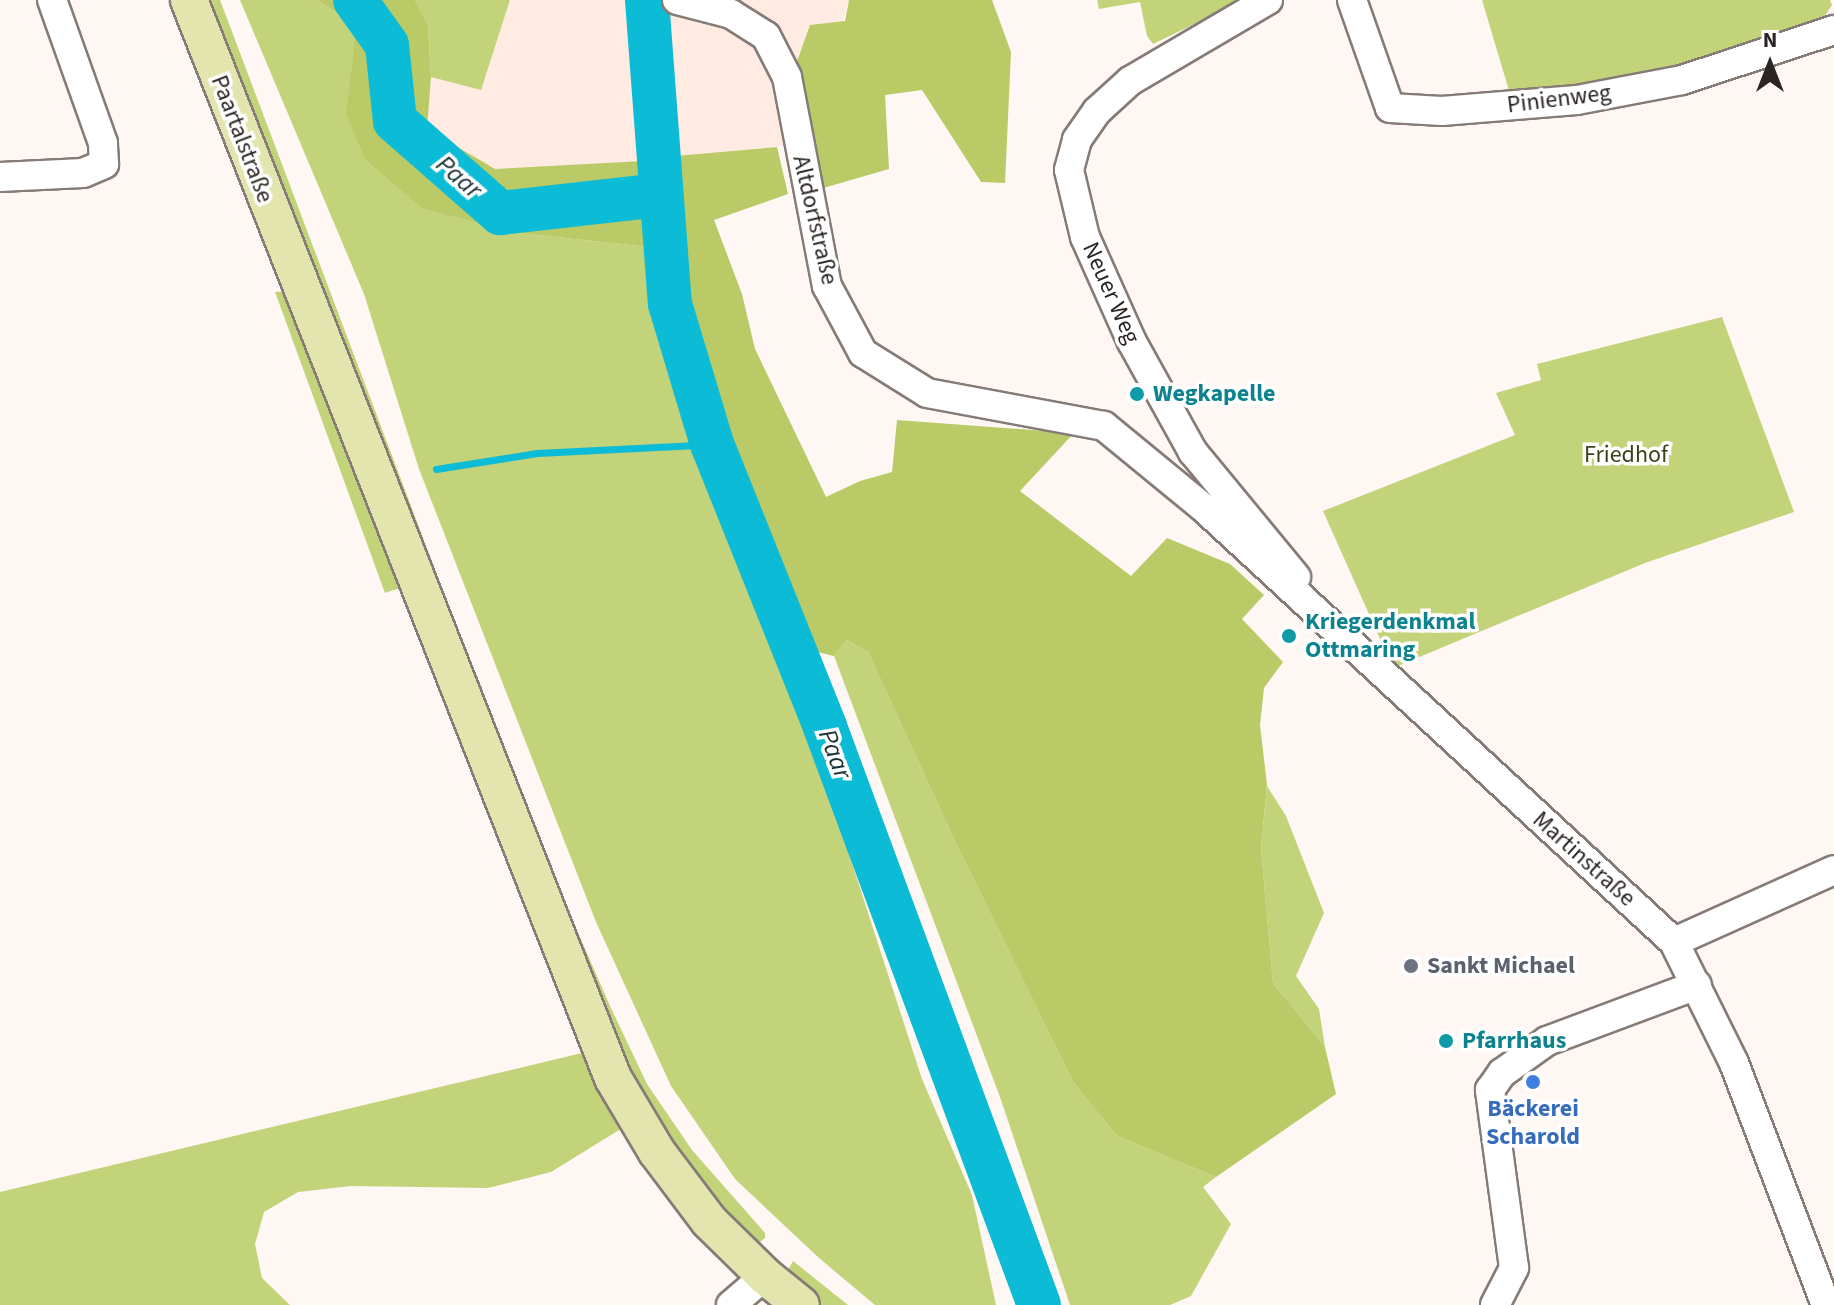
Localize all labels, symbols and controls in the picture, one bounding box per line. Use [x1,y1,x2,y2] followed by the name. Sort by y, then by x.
[1730,24,1810,104] north arrow
[1763,24,1777,56] text: N
[205,71,279,207] street label: Paartalstraße
[1505,78,1613,120] street label: Pinienweg
[430,149,488,205] water label: Paar
[786,153,844,287] street label: Altdorfstraße
[1076,238,1146,348] street label: Neuer Weg
[1153,380,1275,408] place label: Wegkapelle
[1128,385,1146,403] marker: Wegkapelle
[1584,441,1668,469] park label: Friedhof
[1305,608,1475,664] place label: Kriegerdenkmal Ottmaring
[1280,627,1298,645] marker: Kriegerdenkmal Ottmaring
[811,725,859,783] water label: Paar
[1527,805,1641,913] street label: Martinstraße
[1427,952,1575,980] place label: Sankt Michael
[1402,957,1420,975] marker: Sankt Michael
[1462,1027,1566,1055] place label: Pfarrhaus
[1437,1032,1455,1050] marker: Pfarrhaus
[1524,1073,1542,1091] marker: Bäckerei Scharold
[1486,1095,1580,1151] place label: Bäckerei Scharold

